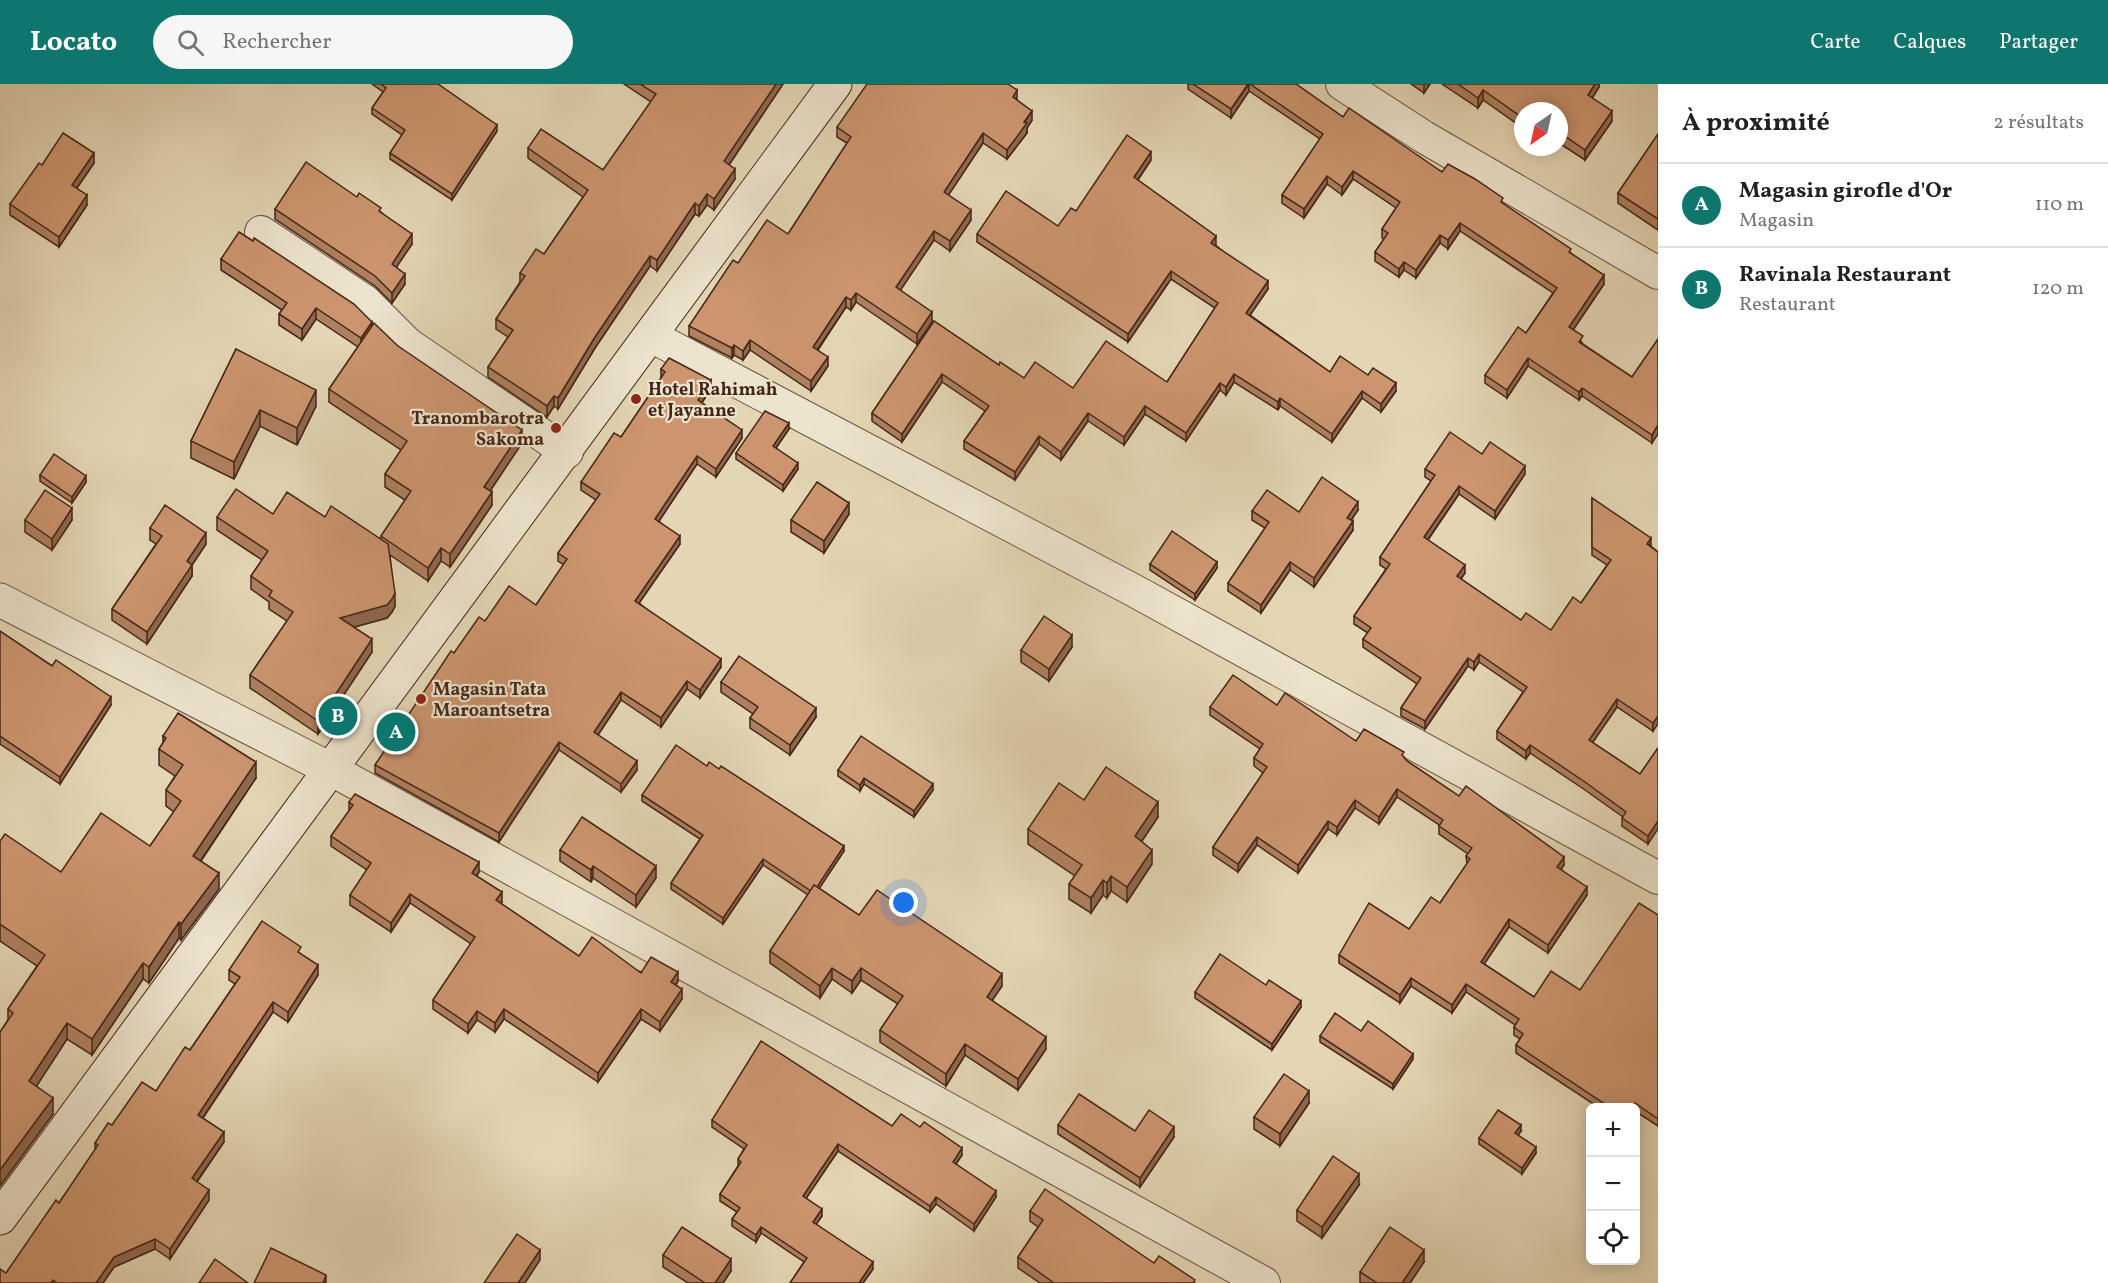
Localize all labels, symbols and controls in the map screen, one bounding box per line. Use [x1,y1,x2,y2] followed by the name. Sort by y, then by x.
[153,15,573,69] search box
[30,23,117,62] text: Locato
[174,26,207,59] icon: search
[222,27,331,58] text: Rechercher
[1810,28,1861,57] text: Carte
[1894,28,1966,57] text: Calques
[1999,28,2078,57] text: Partager
[1514,102,1568,156] north arrow
[1682,105,1830,141] text: À proximité
[1993,109,2084,137] text: 2 résultats
[1739,176,1952,207] text: Magasin girofle d'Or
[1694,191,1709,219] text: A
[2035,191,2084,219] text: 110 m
[1739,207,1814,235] text: Magasin
[1739,260,1951,291] text: Ravinala Restaurant
[1695,275,1708,303] text: B
[2032,275,2084,303] text: 120 m
[1739,291,1836,319] text: Restaurant
[648,378,778,424] place label: Hotel Rahimah et Jayanne
[629,392,643,406] marker: Hotel Rahimah et Jayanne
[411,407,544,453] place label: Tranombarotra Sakoma
[549,421,563,435] marker: Tranombarotra Sakoma
[433,678,550,724] place label: Magasin Tata Maroantsetra
[414,692,428,706] marker: Magasin Tata Maroantsetra
[318,694,358,738] pin: B
[376,710,416,754] pin: A
[889,888,918,917] your location
[1586,1103,1640,1265] map controls
[1586,1103,1640,1157] button: +
[1586,1157,1640,1211] button: −
[1586,1211,1640,1265] button: locate

